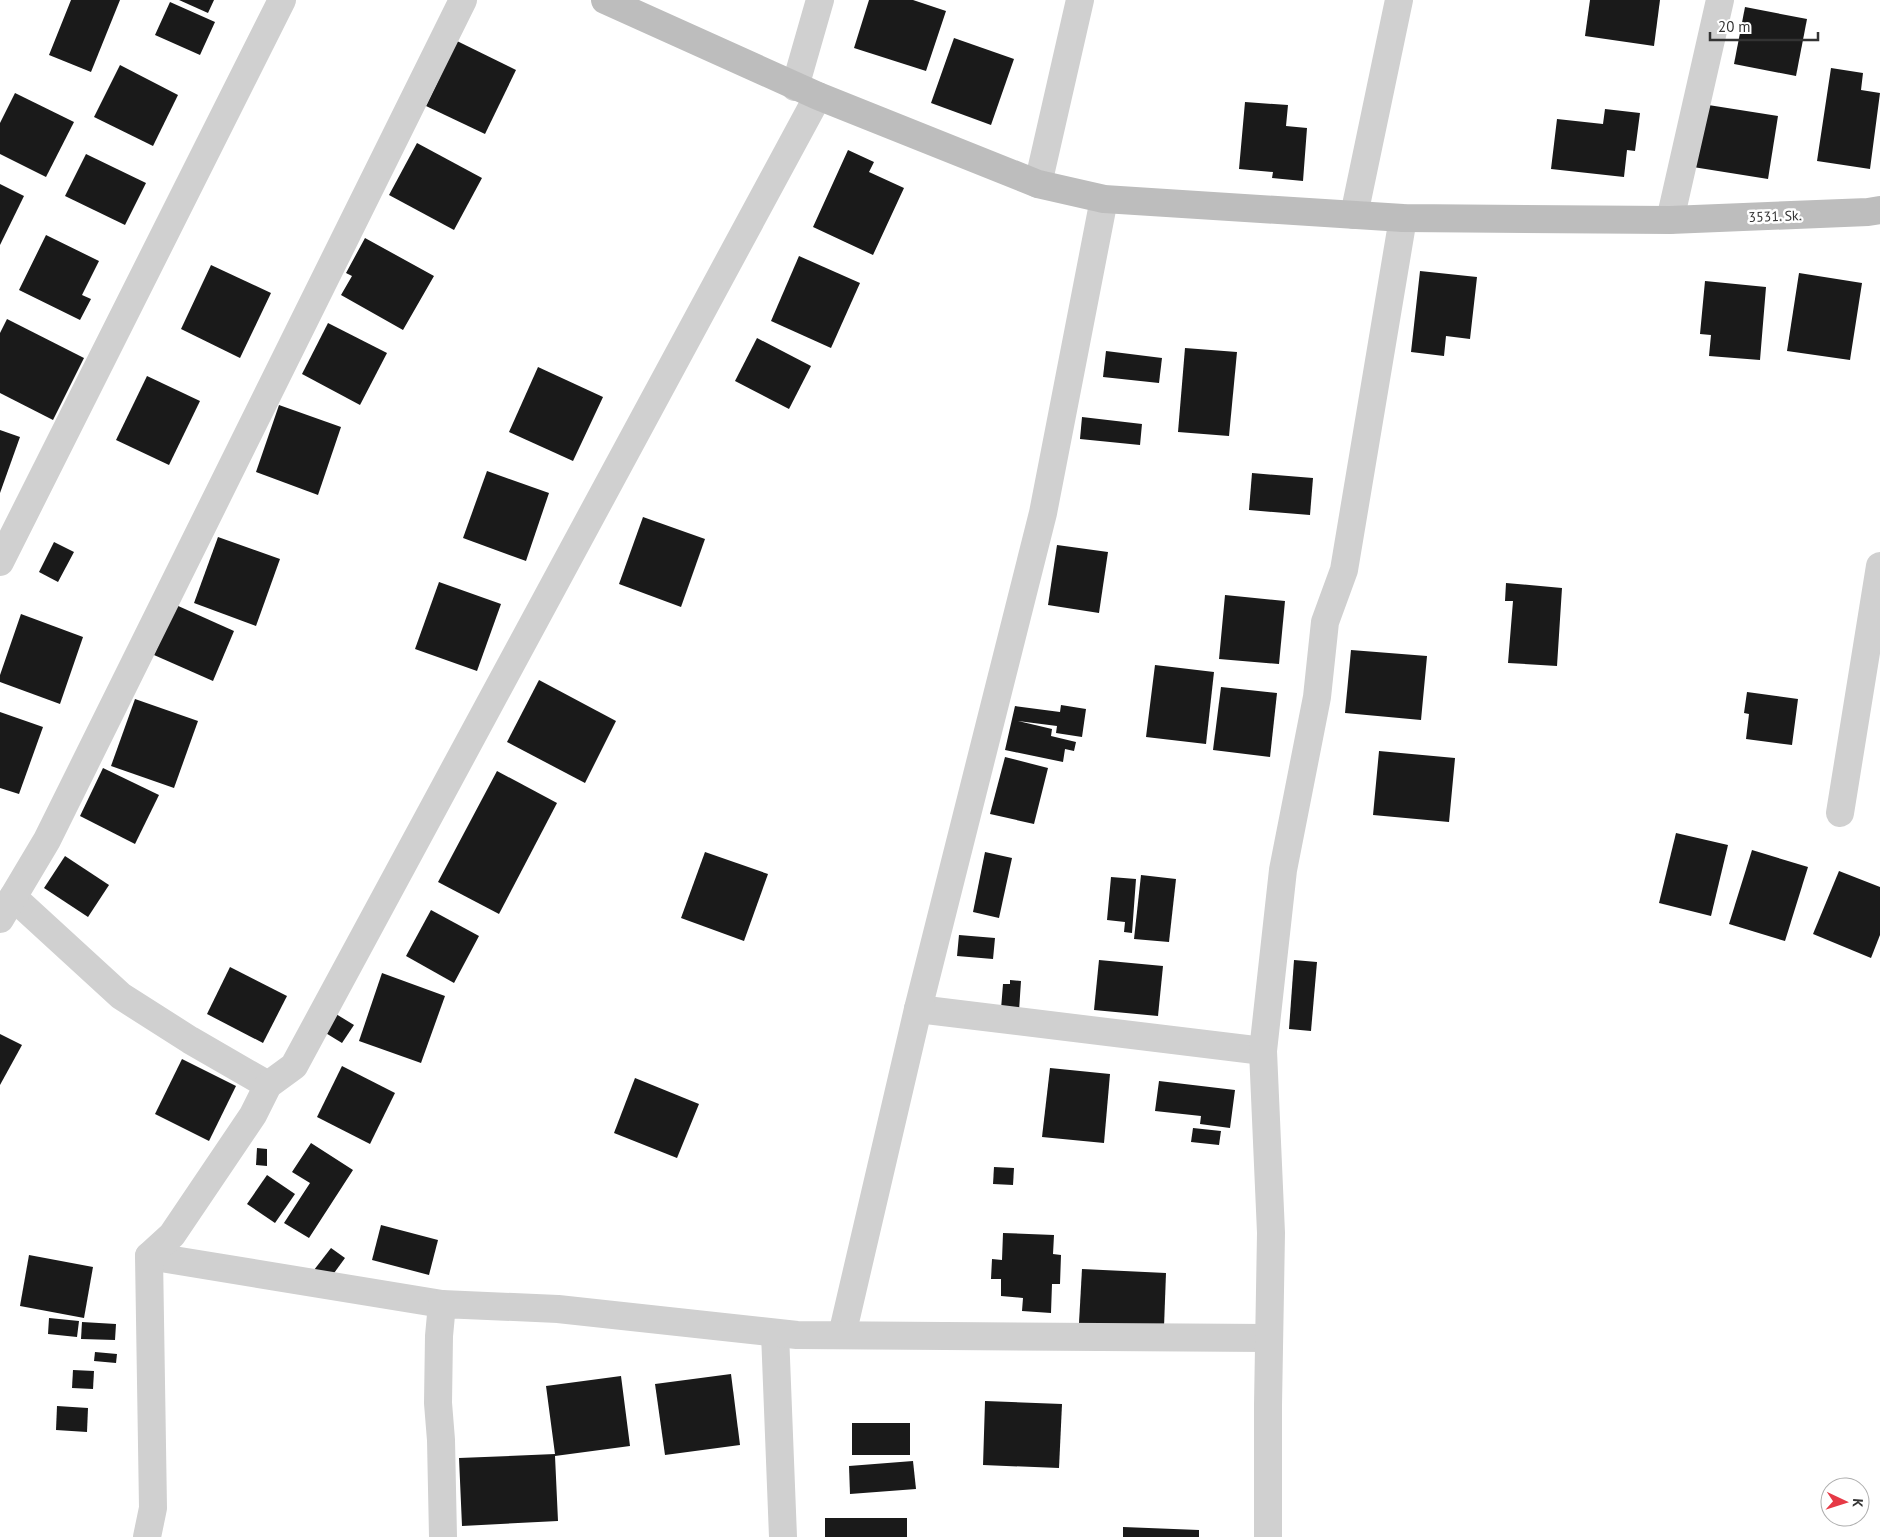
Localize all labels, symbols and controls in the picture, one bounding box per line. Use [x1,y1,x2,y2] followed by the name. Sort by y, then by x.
[1710,10,1818,42] scale bar
[1718,17,1751,36] text: 20 m
[1748,206,1802,226] street label: 3531. Sk.
[1820,1477,1870,1527] north arrow
[1849,1498,1867,1508] text: K

